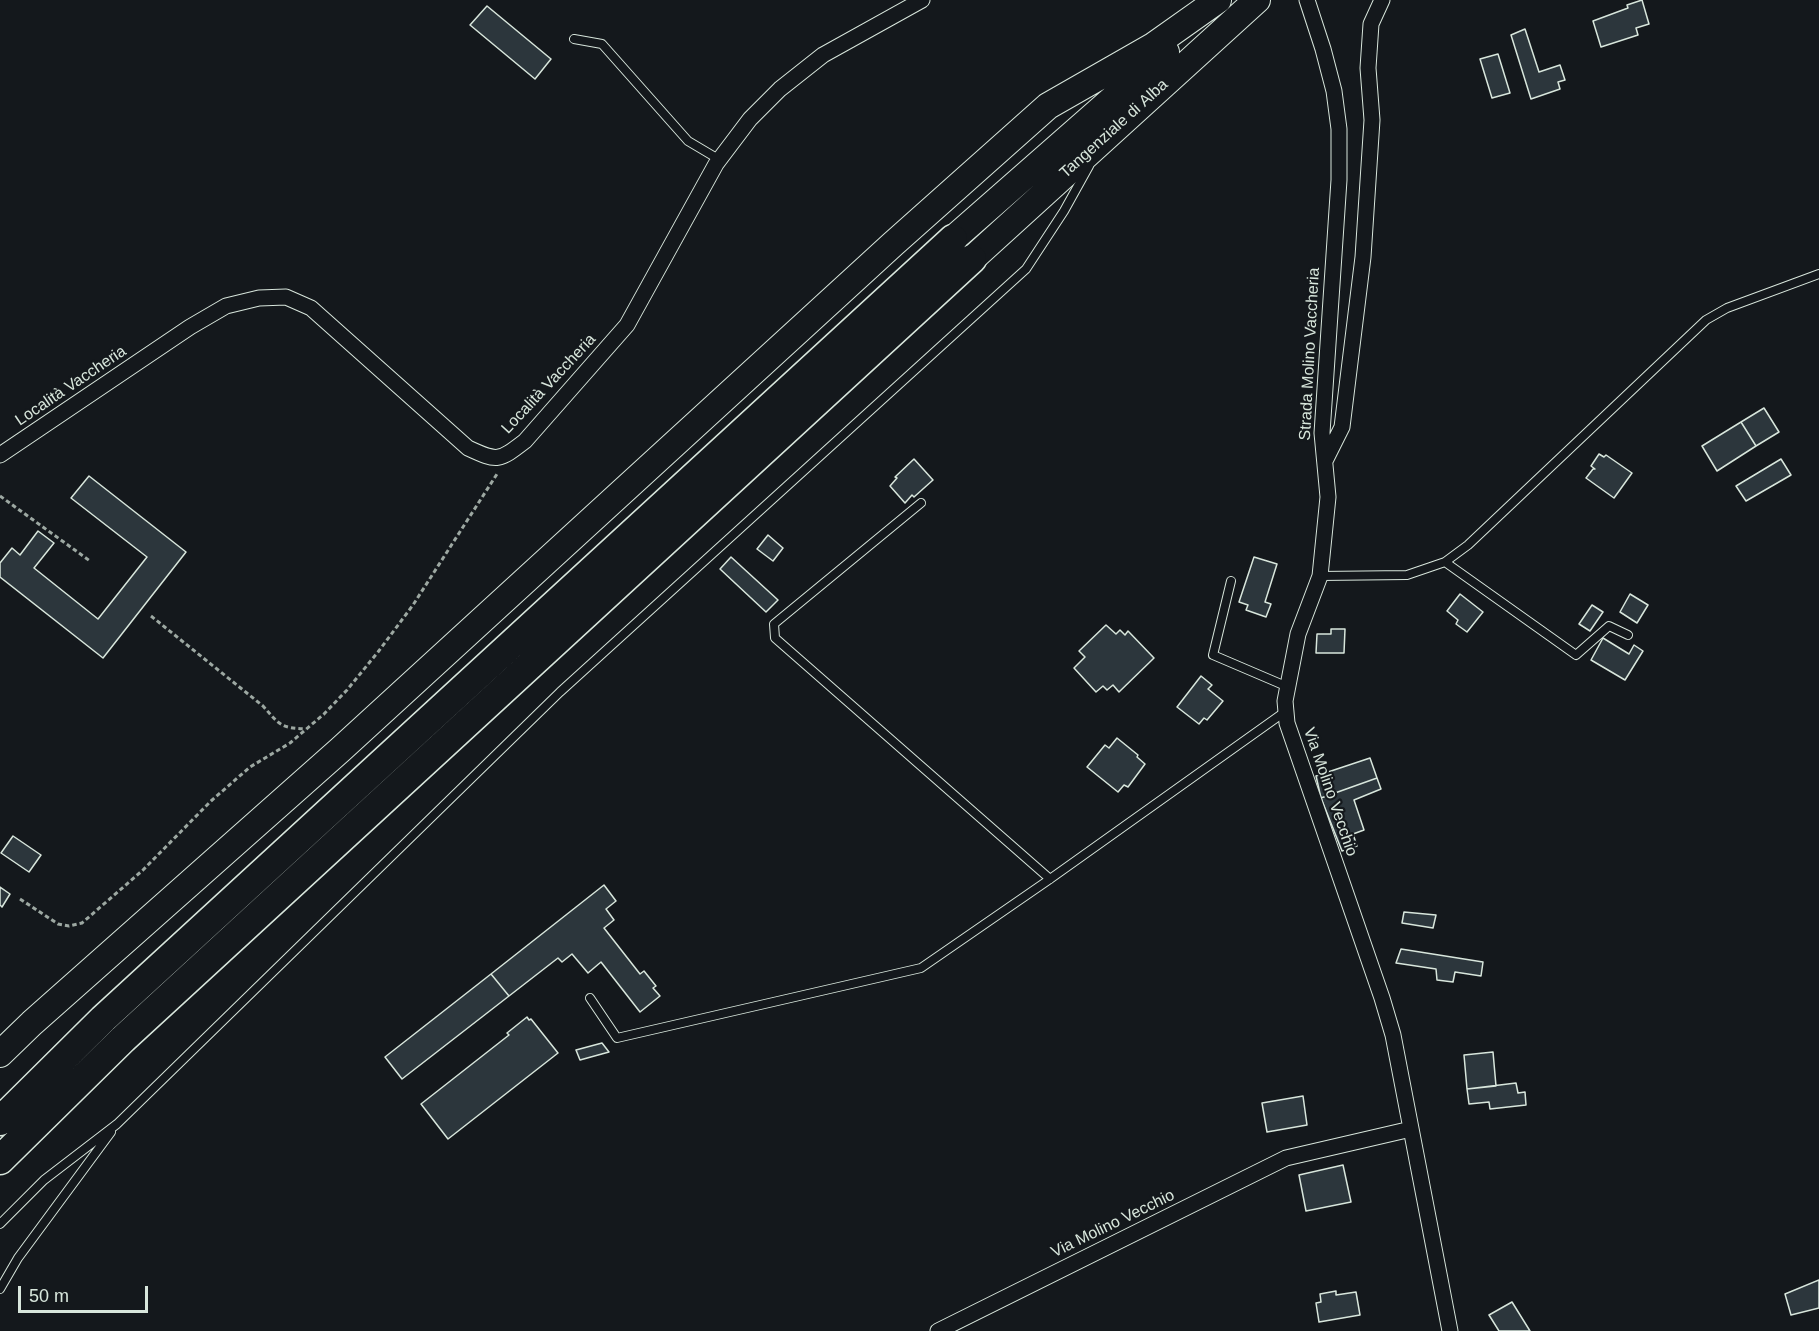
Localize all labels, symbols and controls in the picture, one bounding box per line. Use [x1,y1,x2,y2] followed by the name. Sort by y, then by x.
[1056,75,1172,183] street label: Tangenziale di Alba
[1296,267,1324,441] street label: Strada Molino Vaccheria
[498,330,600,438] street label: Località Vaccheria
[12,342,130,430] street label: Località Vaccheria
[1299,725,1361,859] street label: Via Molino Vecchio
[1048,1186,1178,1262] street label: Via Molino Vecchio
[21,1274,152,1312] scale bar
[29,1286,69,1306] text: 50 m

